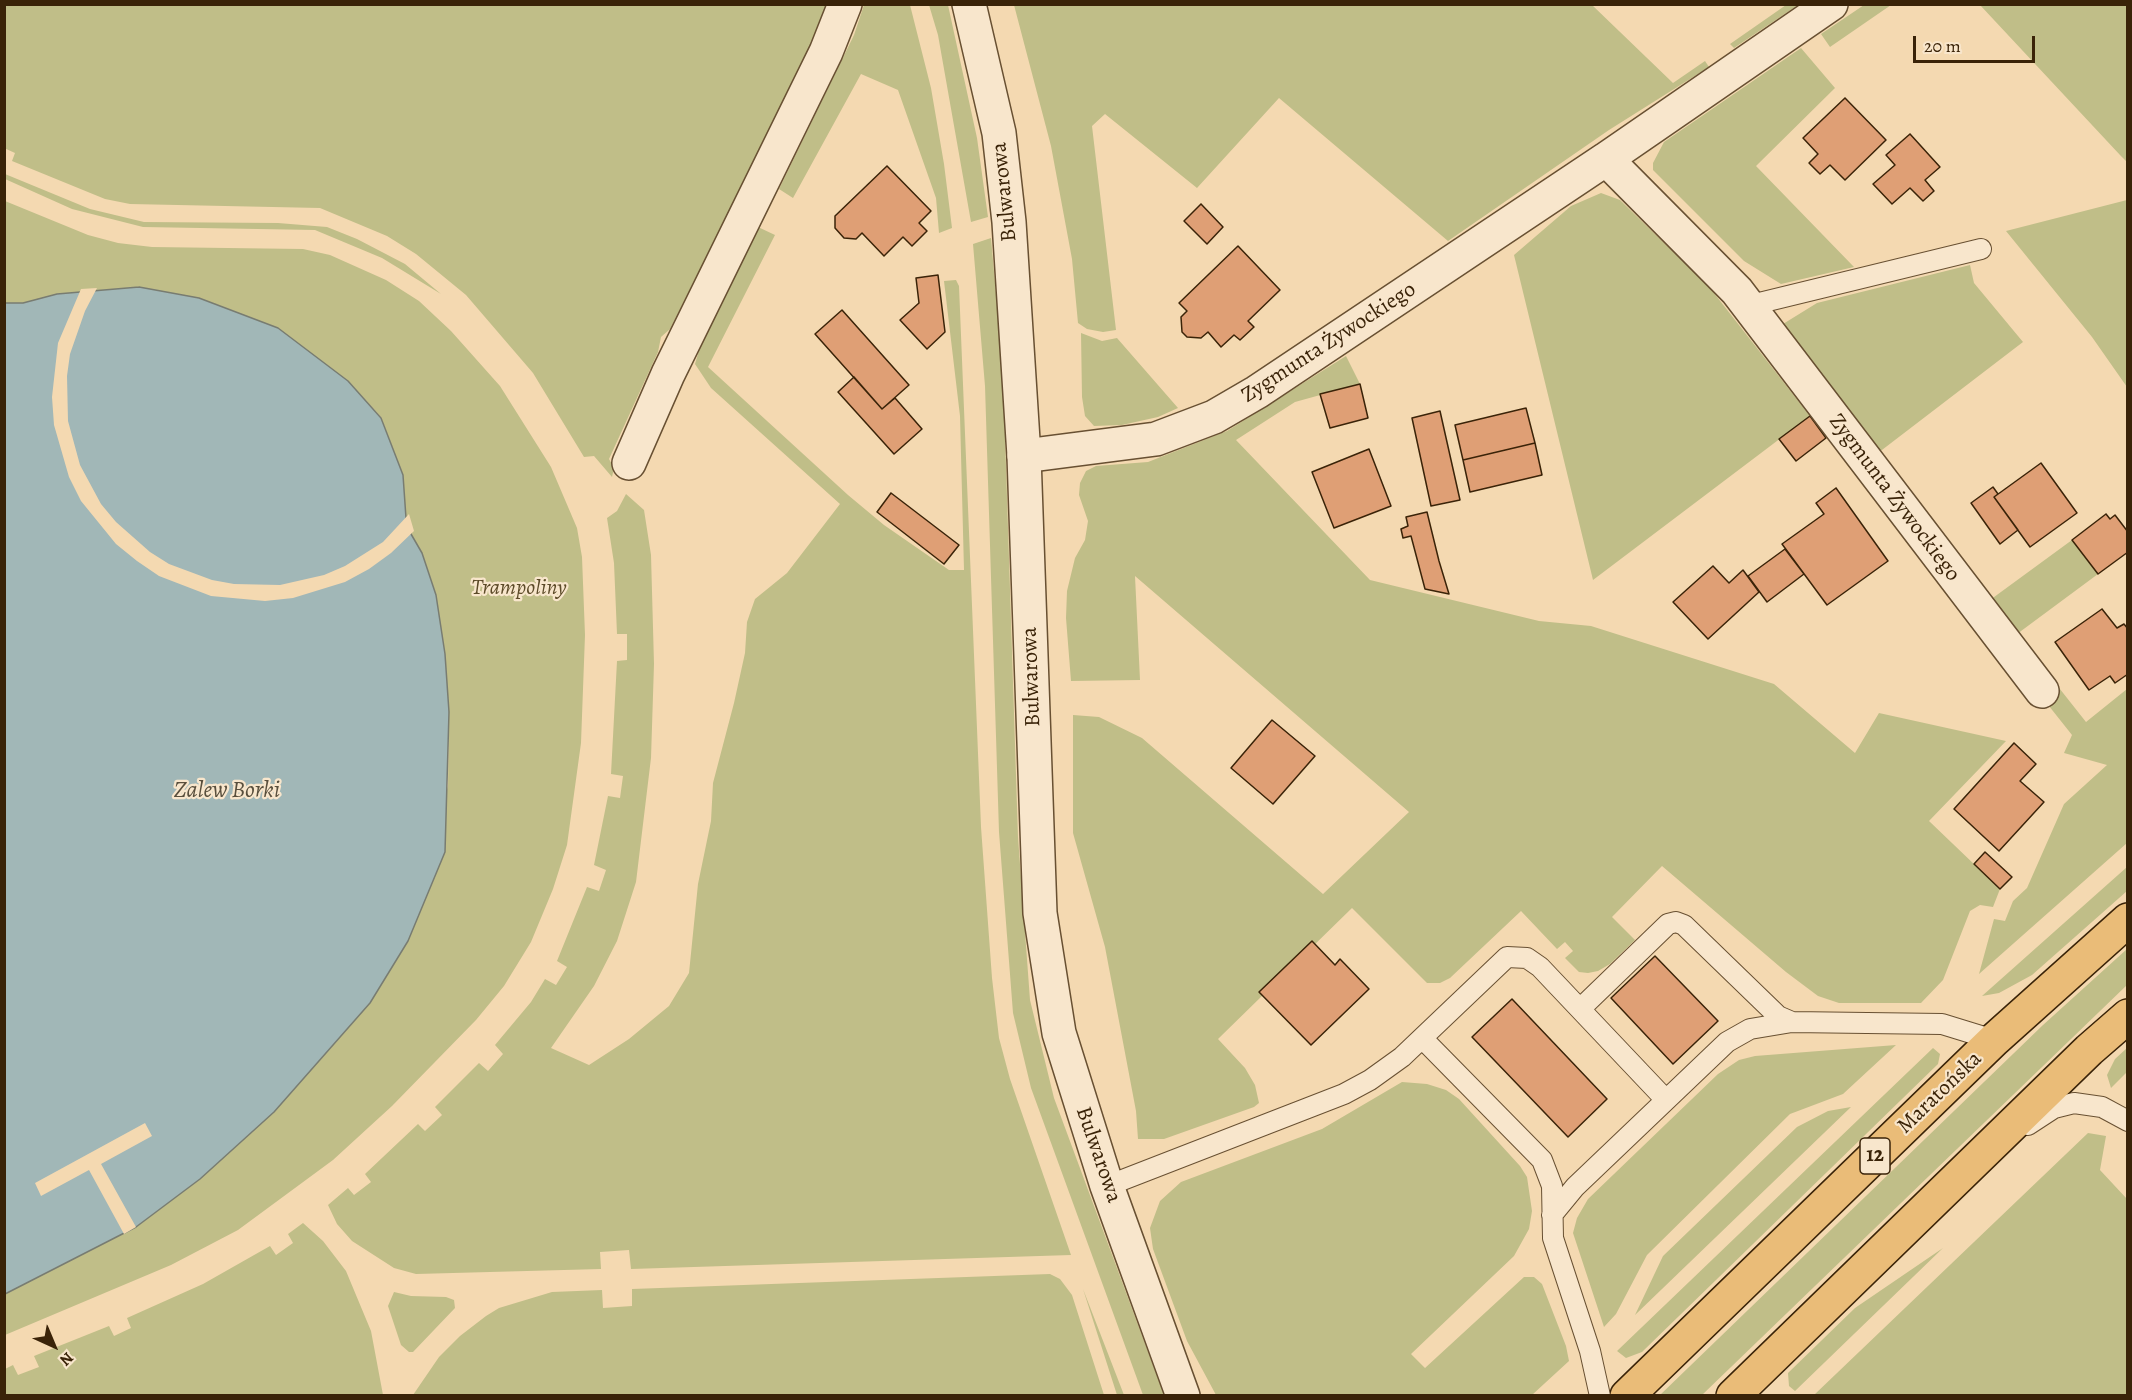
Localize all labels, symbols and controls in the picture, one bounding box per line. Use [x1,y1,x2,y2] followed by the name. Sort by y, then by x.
[1916,24,2038,62] scale bar
[1924,34,1961,58] text: 20 m
[987,141,1023,243] street label: Bulwarowa
[1237,277,1421,409] street label: Zygmunta Żywockiego
[1822,409,1966,587] street label: Zygmunta Żywockiego
[471,576,567,602] park label: Trampoliny
[1017,627,1047,727] street label: Bulwarowa
[174,777,280,805] water label: Zalew Borki
[1892,1046,1988,1140] street label: Maratońska
[1069,1103,1127,1207] street label: Bulwarowa
[1860,1138,1890,1174] road number: 12
[24,1316,84,1376] north arrow
[55,1347,78,1371] text: N

